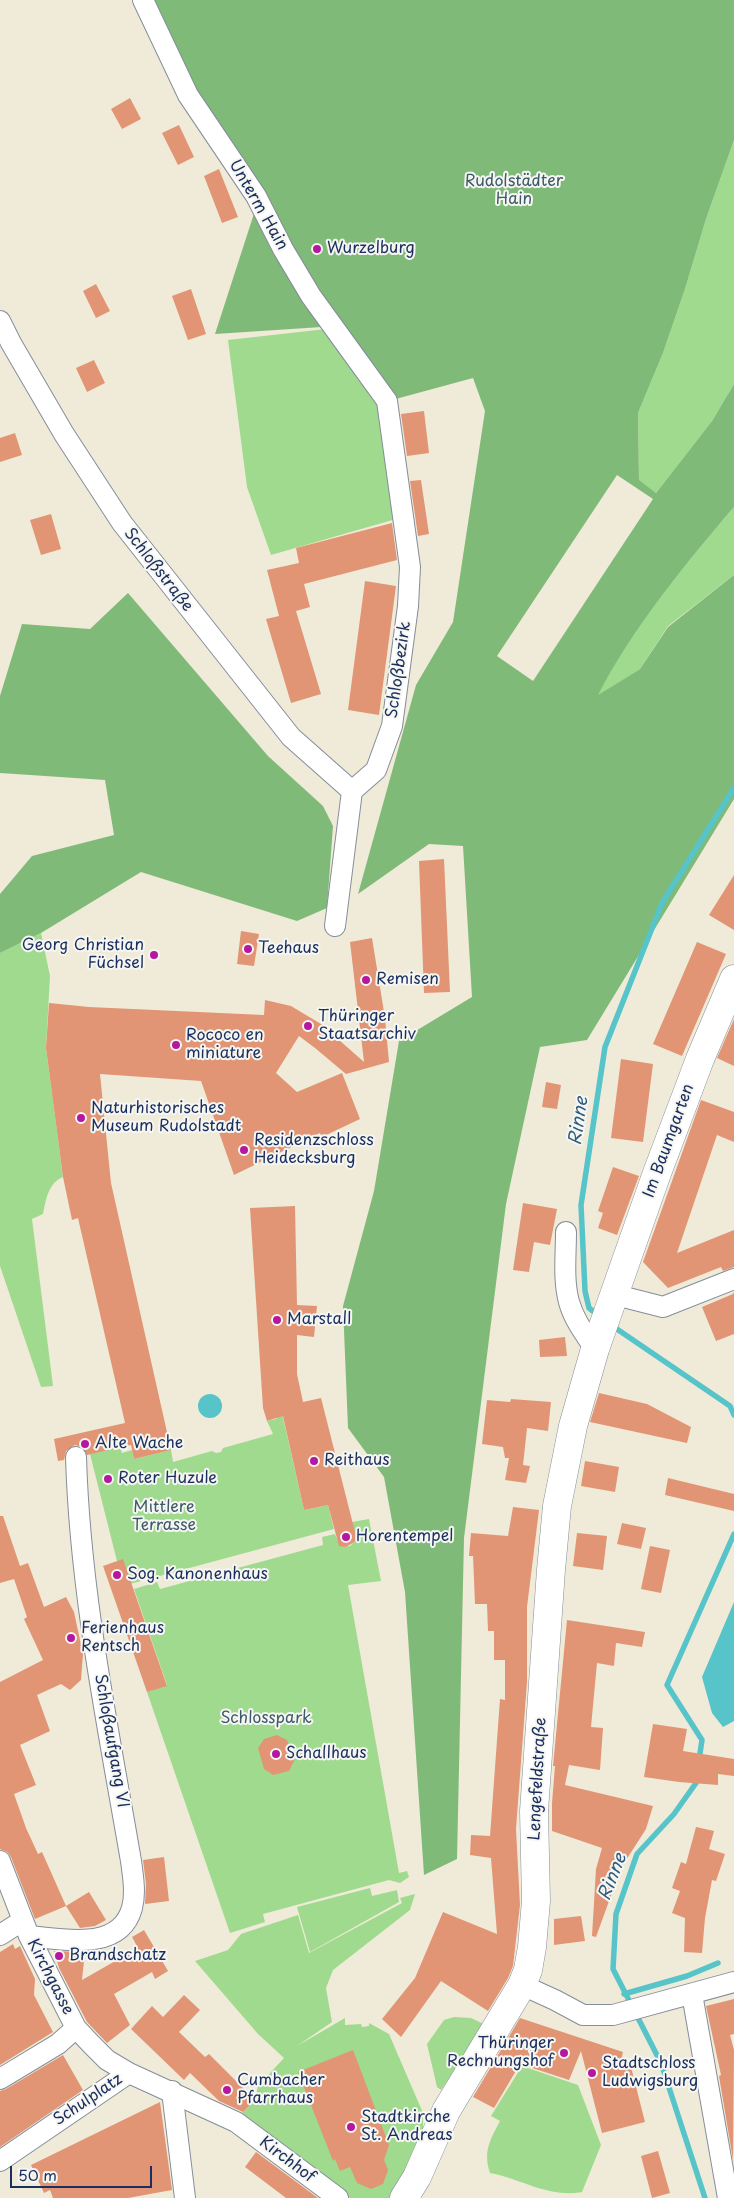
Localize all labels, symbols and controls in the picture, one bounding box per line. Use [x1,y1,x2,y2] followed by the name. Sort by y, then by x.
[224,156,292,254] street label: Unterm Hain
[465,172,563,210] park label: Rudolstädter Hain
[327,239,415,259] place label: Wurzelburg
[311,243,323,255] marker: Wurzelburg
[119,524,197,616] street label: Schloßstraße
[383,620,415,720] street label: Schloßbezirk
[22,936,144,974] place label: Georg Christian Füchsel
[258,939,319,959] place label: Teehaus
[242,943,254,955] marker: Teehaus
[148,949,160,961] marker: Georg Christian Füchsel
[376,970,439,990] place label: Remisen
[360,974,372,986] marker: Remisen
[318,1007,416,1045] place label: Thüringer Staatsarchiv
[302,1020,314,1032] marker: Thüringer Staatsarchiv
[186,1026,264,1064] place label: Rococo en miniature
[170,1039,182,1051] marker: Rococo en miniature
[639,1081,699,1201] street label: Im Baumgarten
[565,1095,593,1147] water label: Rinne
[91,1099,241,1137] place label: Naturhistorisches Museum Rudolstadt
[75,1112,87,1124] marker: Naturhistorisches Museum Rudolstadt
[254,1131,374,1169] place label: Residenzschloss Heidecksburg
[238,1144,250,1156] marker: Residenzschloss Heidecksburg
[287,1310,351,1330] place label: Marstall
[271,1314,283,1326] marker: Marstall
[95,1434,183,1454] place label: Alte Wache
[79,1438,91,1450] marker: Alte Wache
[324,1451,390,1471] place label: Reithaus
[308,1455,320,1467] marker: Reithaus
[118,1469,217,1489] place label: Roter Huzule
[102,1473,114,1485] marker: Roter Huzule
[132,1498,196,1536] park label: Mittlere Terrasse
[356,1527,453,1547] place label: Horentempel
[340,1531,352,1543] marker: Horentempel
[127,1565,268,1585] place label: Sog. Kanonenhaus
[111,1569,123,1581] marker: Sog. Kanonenhaus
[81,1619,164,1657] place label: Ferienhaus Rentsch
[65,1632,77,1644] marker: Ferienhaus Rentsch
[90,1673,132,1809] street label: Schloßaufgang VI
[220,1709,312,1729] park label: Schlosspark
[525,1717,551,1841] street label: Lengefeldstraße
[286,1744,366,1764] place label: Schallhaus
[270,1748,282,1760] marker: Schallhaus
[594,1850,632,1904] water label: Rinne
[23,1936,77,2018] street label: Kirchgasse
[69,1946,166,1966] place label: Brandschatz
[53,1950,65,1962] marker: Brandschatz
[447,2034,554,2072] place label: Thüringer Rechnungshof
[558,2047,570,2059] marker: Thüringer Rechnungshof
[602,2054,698,2092] place label: Stadtschloss Ludwigsburg
[586,2067,598,2079] marker: Stadtschloss Ludwigsburg
[50,2070,126,2130] street label: Schulplatz
[237,2071,325,2109] place label: Cumbacher Pfarrhaus
[221,2084,233,2096] marker: Cumbacher Pfarrhaus
[361,2108,453,2146] place label: Stadtkirche St. Andreas
[345,2121,357,2133] marker: Stadtkirche St. Andreas
[255,2133,319,2187] street label: Kirchhof
[12,2156,155,2188] scale bar
[18,2163,57,2186] text: 50 m

